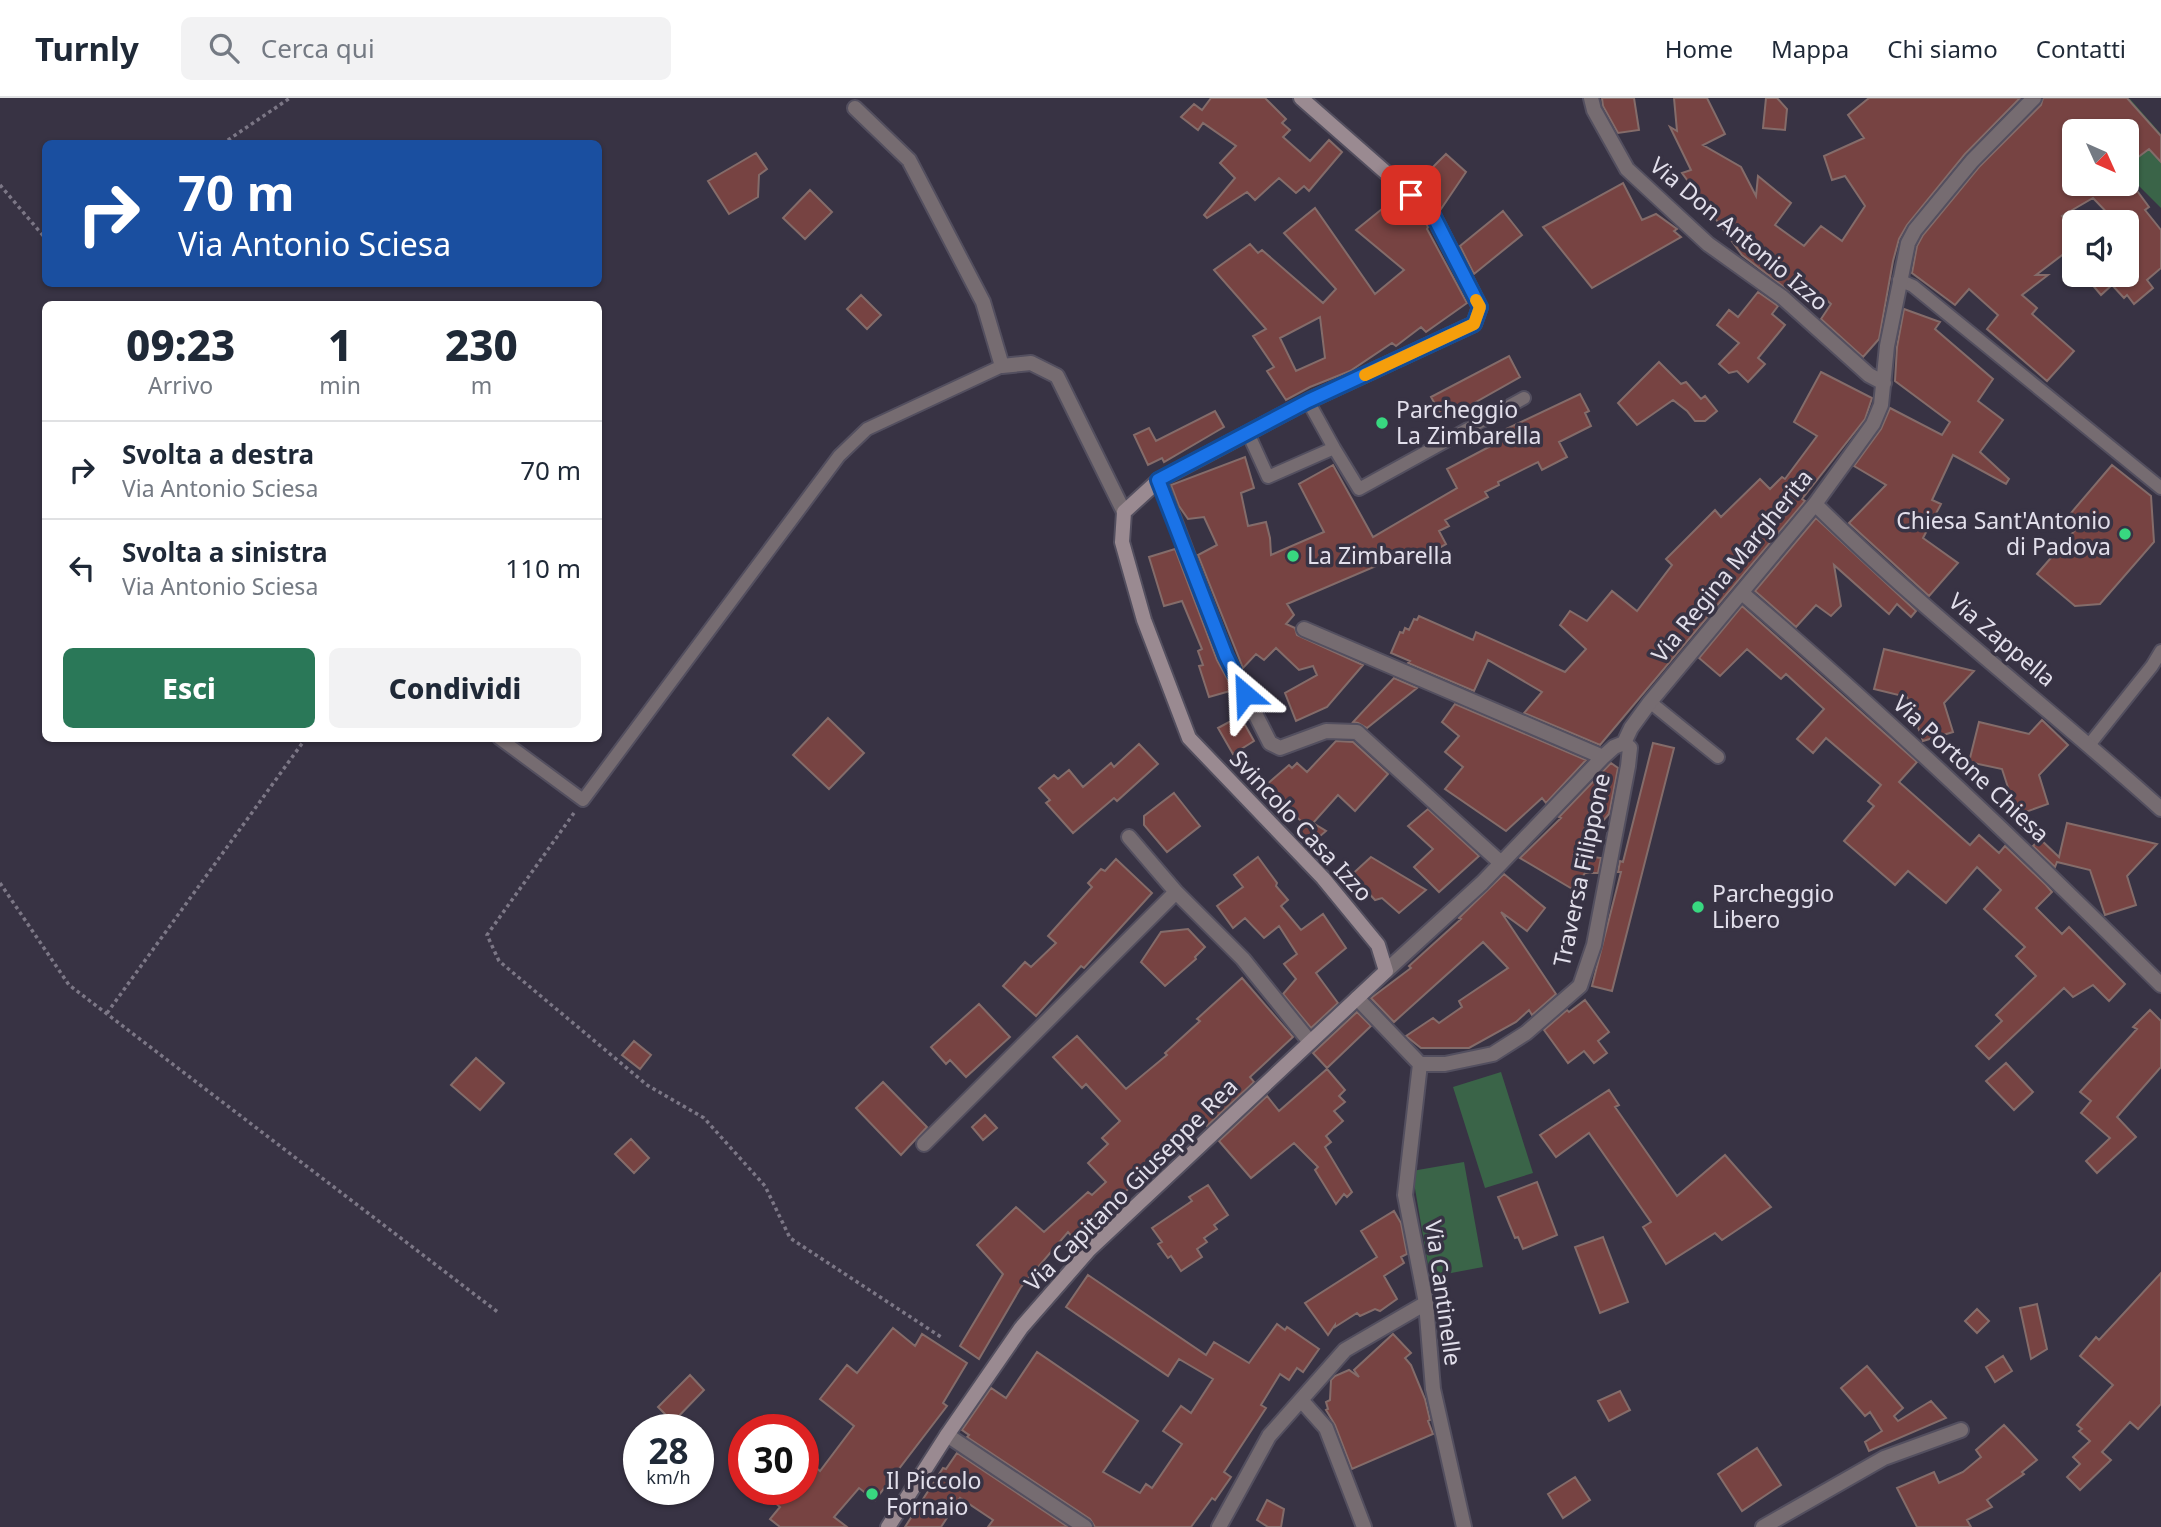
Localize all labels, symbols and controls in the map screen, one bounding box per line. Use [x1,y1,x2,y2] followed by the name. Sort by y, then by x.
[181,17,671,80] search box
[35,26,139,71] text: Turnly
[205,29,243,67] icon: search
[261,30,375,66] text: Cerca qui
[1665,32,1733,65] text: Home
[1771,32,1849,65] text: Mappa
[1887,32,1998,65] text: Chi siamo
[2036,32,2126,65] text: Contatti
[2062,119,2138,196] north arrow
[2062,119,2139,287] map controls
[1644,149,1836,317] street label: Via Don Antonio Izzo
[178,159,295,225] text: 70 m
[1381,165,1441,225] pin
[63,168,154,259] icon: right
[1392,176,1430,214] icon: arrive
[2062,210,2139,287] button: sound
[178,222,451,265] text: Via Antonio Sciesa
[126,316,235,373] text: 09:23
[328,316,352,373] text: 1
[445,316,518,373] text: 230
[148,369,213,401] text: Arrivo
[319,369,361,401] text: min
[471,369,492,401] text: m
[1396,393,1541,451] place label: Parcheggio La Zimbarella
[1374,415,1390,431] marker: Parcheggio La Zimbarella
[122,436,314,472] text: Svolta a destra
[63,451,101,489] icon: right
[520,452,581,488] text: 70 m
[1643,462,1819,669] street label: Via Regina Margherita
[122,472,318,504] text: Via Antonio Sciesa
[1896,504,2111,562] place label: Chiesa Sant'Antonio di Padova
[2117,526,2133,542] marker: Chiesa Sant'Antonio di Padova
[122,534,328,570] text: Svolta a sinistra
[1307,539,1452,571] place label: La Zimbarella
[1285,548,1301,564] marker: La Zimbarella
[63,549,101,587] icon: left
[505,550,581,586] text: 110 m
[122,570,318,602] text: Via Antonio Sciesa
[1942,585,2063,694] street label: Via Zappella
[63,648,315,728] button: Esci
[329,648,581,728] button: Condividi
[1208,657,1282,731] position arrow
[1887,687,2057,849] street label: Via Portone Chiesa
[1223,743,1380,908] street label: Svincolo Casa Izzo
[1545,770,1617,969] street label: Traversa Filippone
[1712,877,1834,935] place label: Parcheggio Libero
[1690,899,1706,915] marker: Parcheggio Libero
[1017,1071,1244,1298] street label: Via Capitano Giuseppe Rea
[1418,1218,1470,1368] street label: Via Cantinelle
[728,1414,819,1505] speed limit sign: 30
[648,1427,689,1474] text: 28
[886,1464,981,1522] place label: Il Piccolo Fornaio
[646,1465,691,1489] text: km/h
[864,1486,880,1502] marker: Il Piccolo Fornaio

